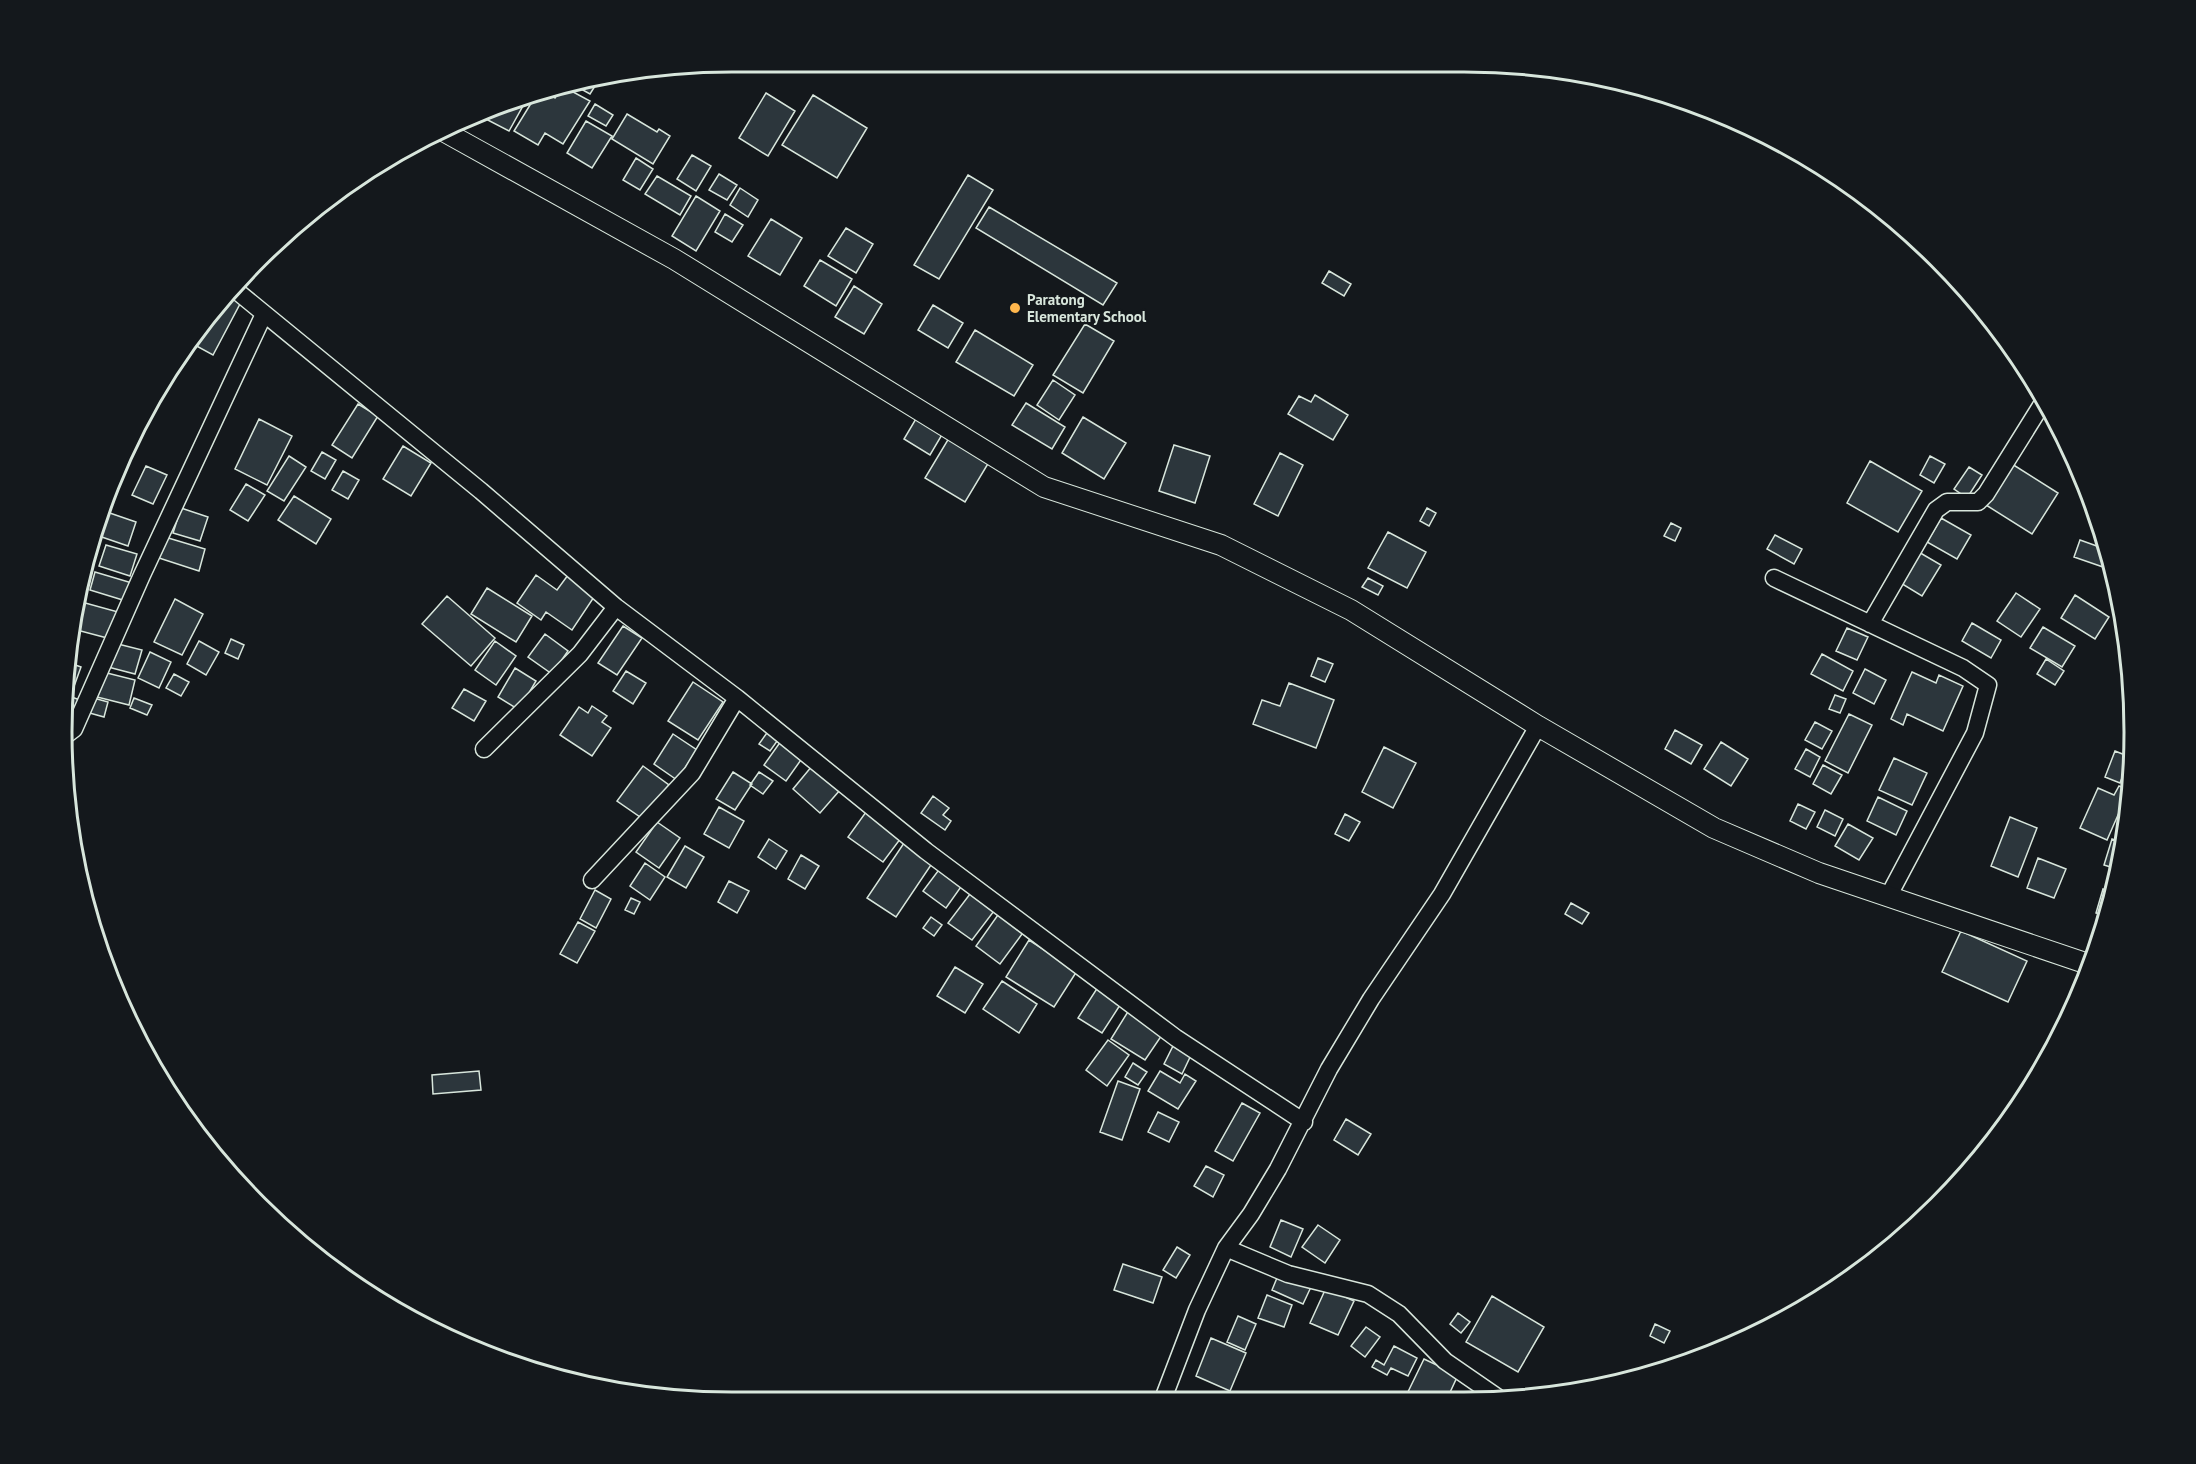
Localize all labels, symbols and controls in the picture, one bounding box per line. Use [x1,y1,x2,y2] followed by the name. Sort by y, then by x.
[1027,290,1147,326] place label: Paratong Elementary School
[1008,301,1022,315] marker: Paratong Elementary School

